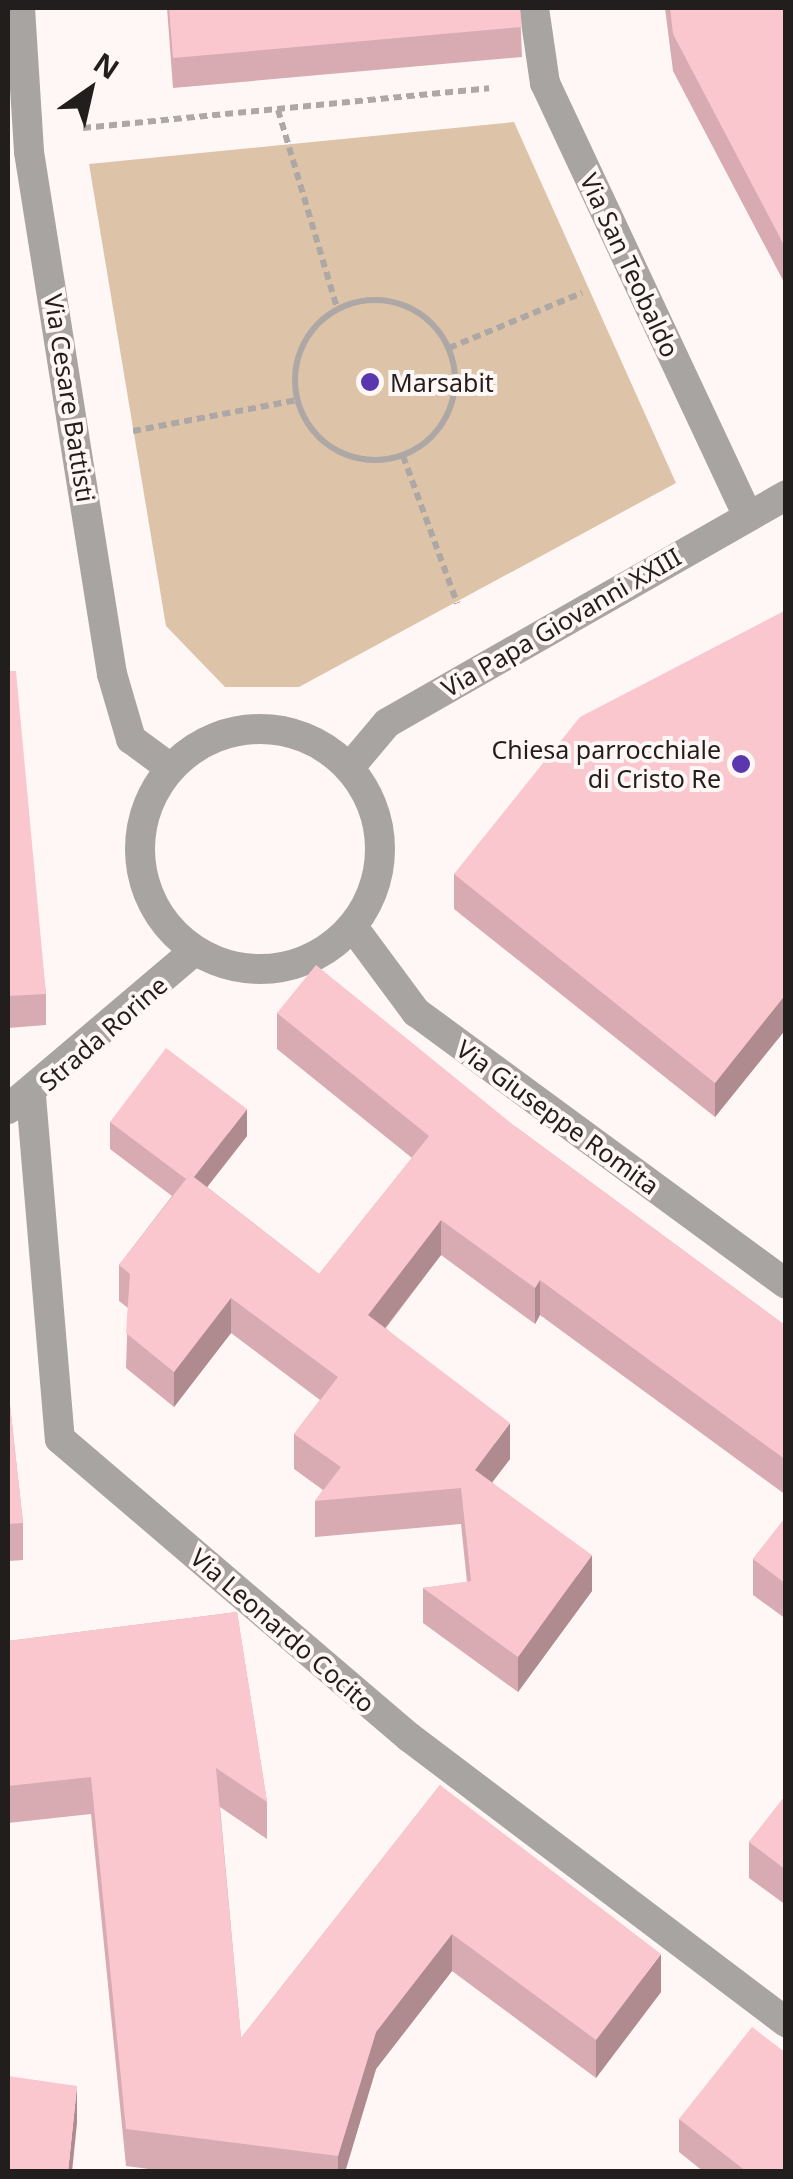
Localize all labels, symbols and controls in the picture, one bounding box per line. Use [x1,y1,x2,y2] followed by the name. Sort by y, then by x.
[40,40,140,140] north arrow
[87,43,127,87] text: N
[574,168,686,362] street label: Via San Teobaldo
[39,292,101,504] street label: Via Cesare Battisti
[390,367,494,397] place label: Marsabit
[359,371,381,393] marker: Marsabit
[436,541,686,703] street label: Via Papa Giovanni XXIII
[492,735,721,794] place label: Chiesa parrocchiale di Cristo Re
[730,753,752,775] marker: Chiesa parrocchiale di Cristo Re
[33,969,173,1097] street label: Strada Rorine
[451,1033,665,1201] street label: Via Giuseppe Romita
[185,1542,381,1718] street label: Via Leonardo Cocito

